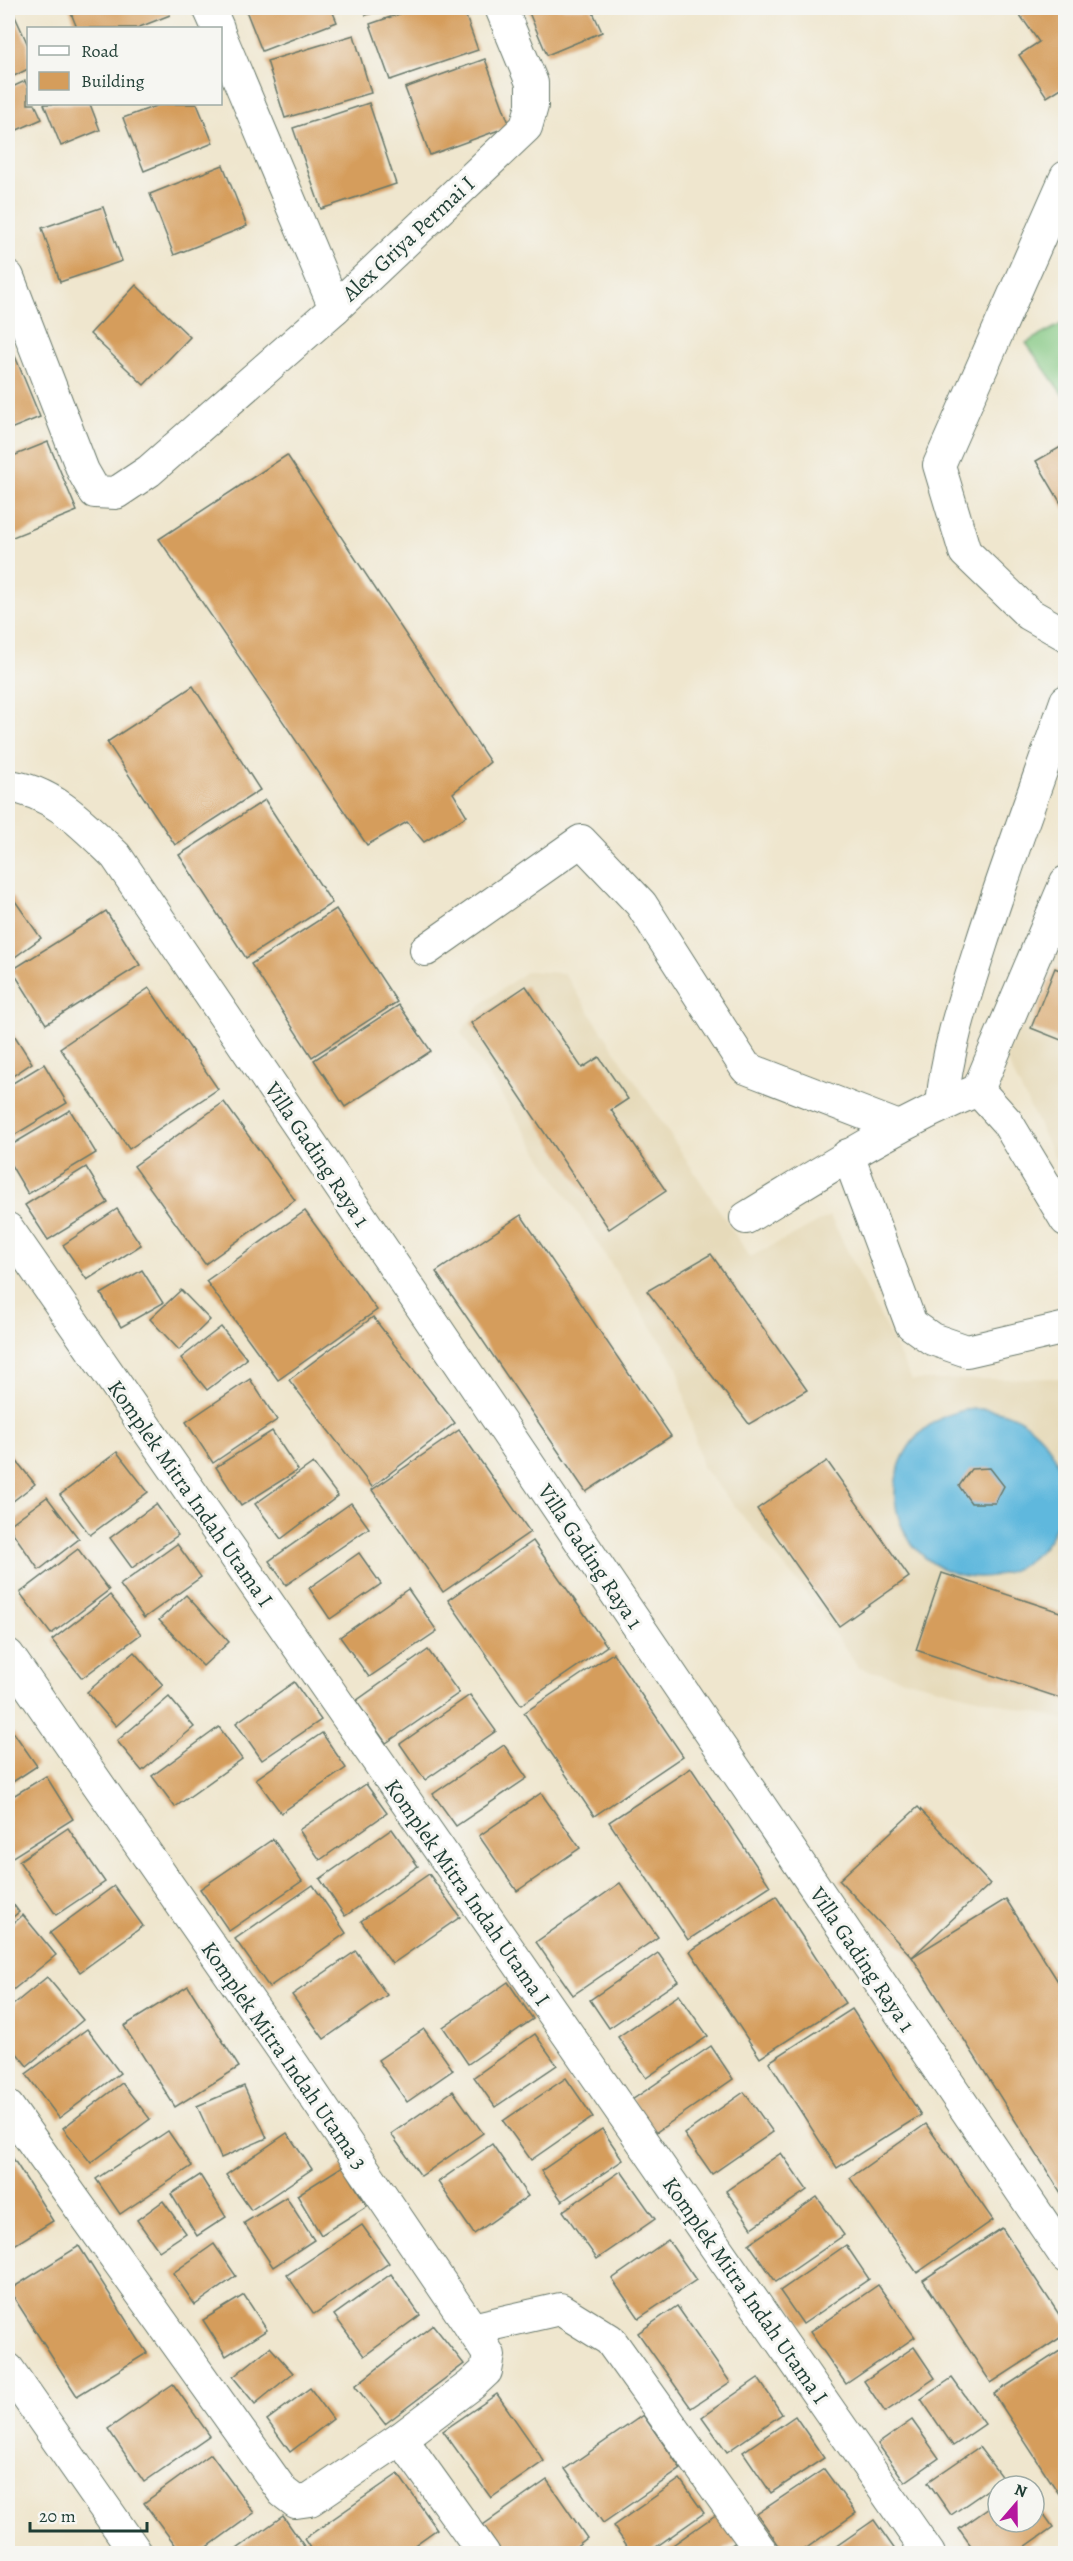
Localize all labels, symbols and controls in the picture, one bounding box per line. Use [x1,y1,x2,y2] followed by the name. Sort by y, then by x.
[27,27,222,105] legend
[81,39,119,63] text: Road
[81,69,145,93] text: Building
[335,169,482,309] street label: Alex Griya Permai I
[257,1075,377,1233] street label: Villa Gading Raya 1
[100,1374,280,1613] street label: Komplek Mitra Indah Utama I
[530,1477,650,1635] street label: Villa Gading Raya 1
[377,1773,557,2012] street label: Komplek Mitra Indah Utama I
[802,1880,922,2038] street label: Villa Gading Raya 1
[194,1936,374,2175] street label: Komplek Mitra Indah Utama 3
[655,2171,835,2410] street label: Komplek Mitra Indah Utama I
[986,2474,1046,2534] north arrow
[1012,2479,1030,2503] text: N
[30,2495,147,2533] scale bar
[39,2504,76,2528] text: 20 m

